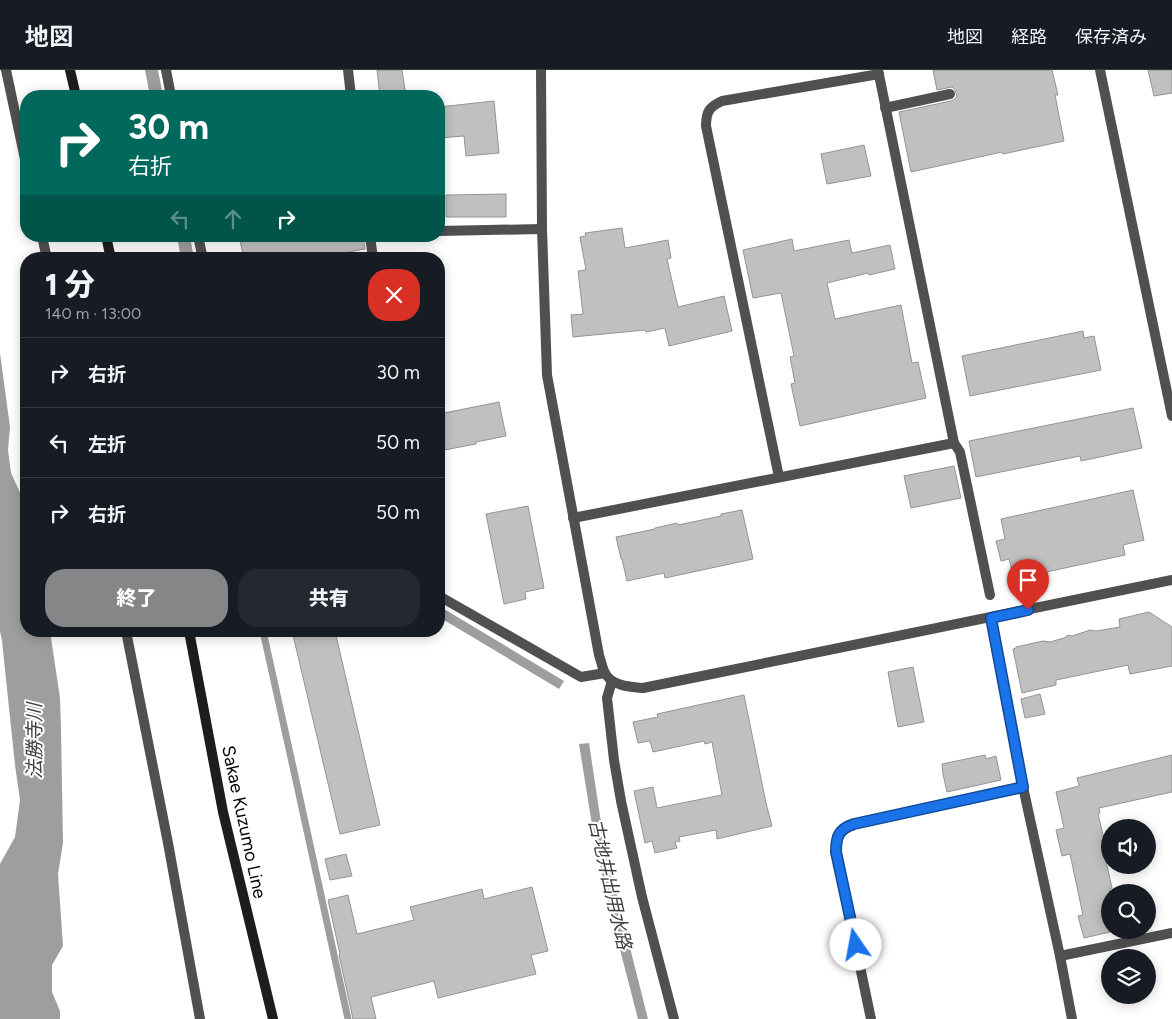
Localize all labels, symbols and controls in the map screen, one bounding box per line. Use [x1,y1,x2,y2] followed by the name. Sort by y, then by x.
[25,22,73,51] text: 地図
[947,26,983,48] text: 地図
[1011,26,1047,48] text: 経路
[1075,26,1147,48] text: 保存済み
[128,106,209,148] text: 30 m
[45,110,110,175] icon: right
[128,153,172,180] text: 右折
[166,205,194,233] icon: left
[219,205,247,233] icon: ahead
[272,205,300,233] icon: right
[45,266,95,303] text: 1 分
[368,269,420,321] button: close
[45,304,141,323] text: 140 m · 13:00
[45,359,73,387] icon: right
[377,361,420,384] text: 30 m
[88,363,126,386] text: 右折
[45,429,73,457] icon: left
[376,431,420,454] text: 50 m
[88,433,126,456] text: 左折
[45,499,73,527] icon: right
[376,501,420,524] text: 50 m
[88,503,126,526] text: 右折
[1007,559,1049,610] pin
[1014,566,1042,594] icon: arrive
[45,569,228,627] button: 終了
[238,569,420,627] button: 共有
[23,701,46,779] water label: 法勝寺川
[217,744,271,901] street label: Sakae Kuzumo Line
[584,817,637,953] water label: 古地井出用水路
[1101,819,1156,1004] map controls
[1101,819,1156,874] button: sound
[1101,884,1156,939] button: search
[829,918,881,970] position arrow
[1101,949,1156,1004] button: layers

